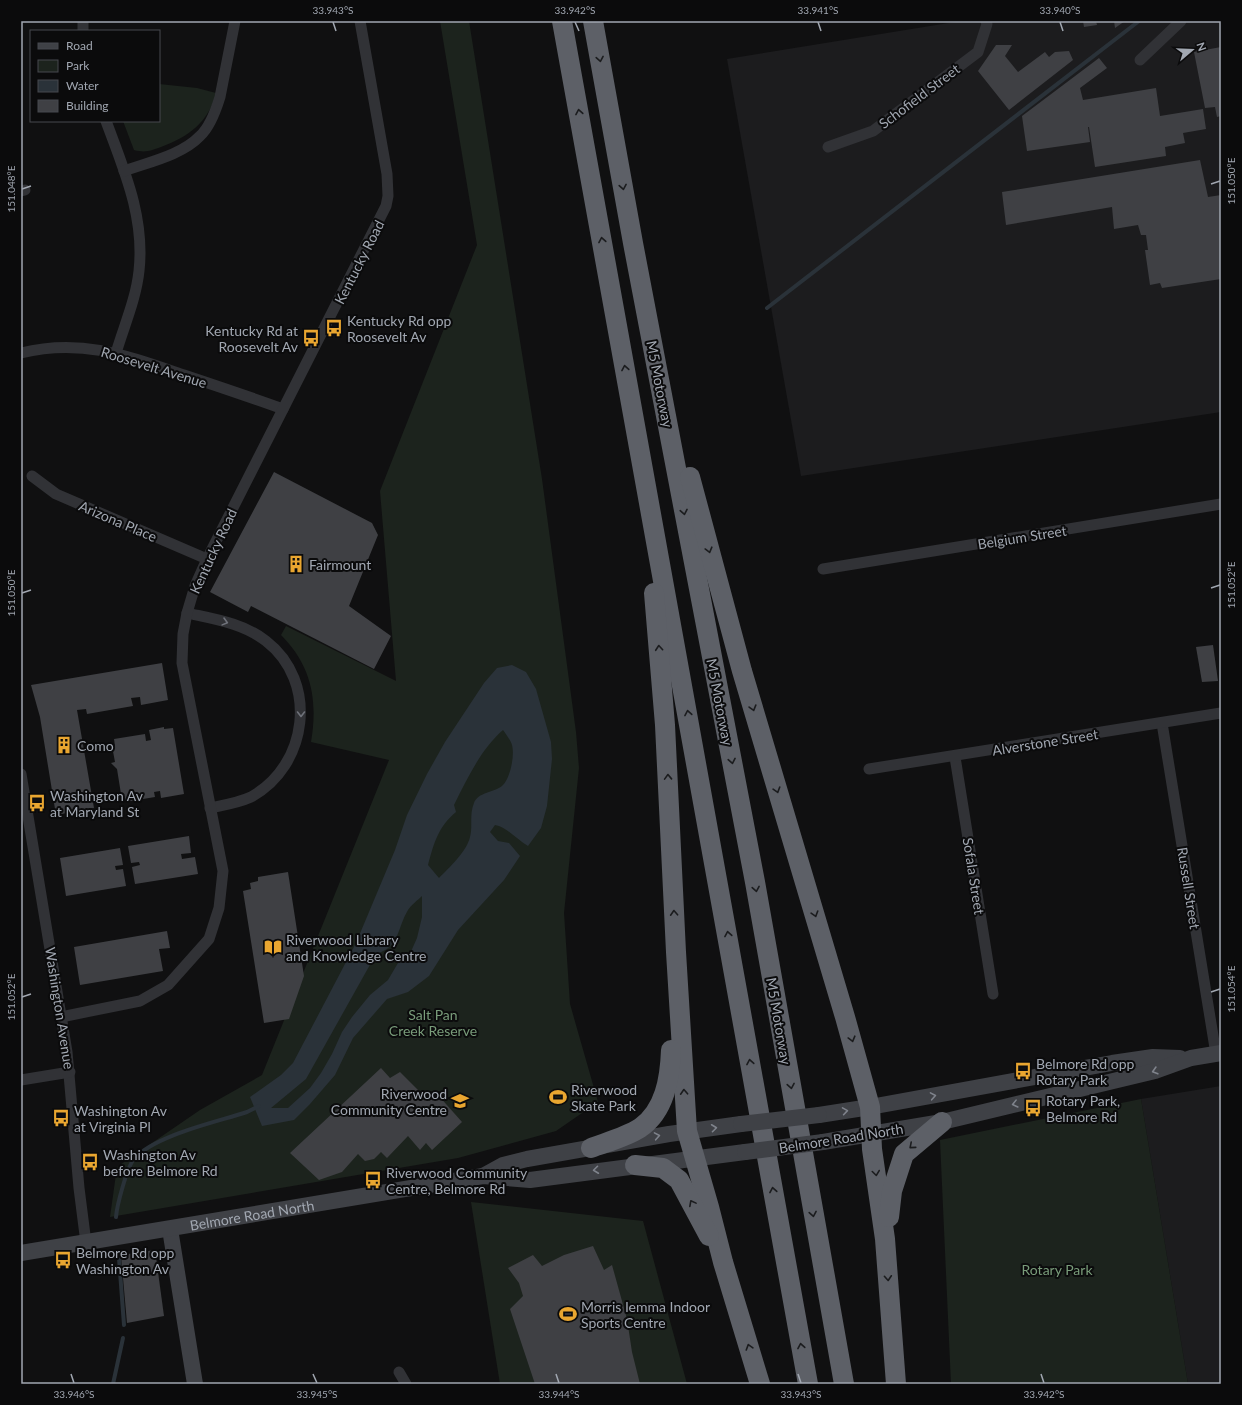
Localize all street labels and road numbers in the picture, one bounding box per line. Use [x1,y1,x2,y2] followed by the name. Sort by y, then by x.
[875,60,963,132] street label: Schofield Street
[331,217,387,307] street label: Kentucky Road
[643,339,677,430] street label: M5 Motorway
[99,343,209,391] street label: Roosevelt Avenue
[76,497,160,545] street label: Arizona Place
[186,506,240,596] street label: Kentucky Road
[976,522,1068,552] street label: Belgium Street
[703,657,737,748] street label: M5 Motorway
[991,725,1099,759] street label: Alverstone Street
[960,836,988,916] street label: Sofala Street
[1174,846,1204,930] street label: Russell Street
[42,946,78,1070] street label: Washington Avenue
[763,976,795,1067] street label: M5 Motorway
[778,1120,904,1156] street label: Belmore Road North
[188,1196,315,1233] street label: Belmore Road North

